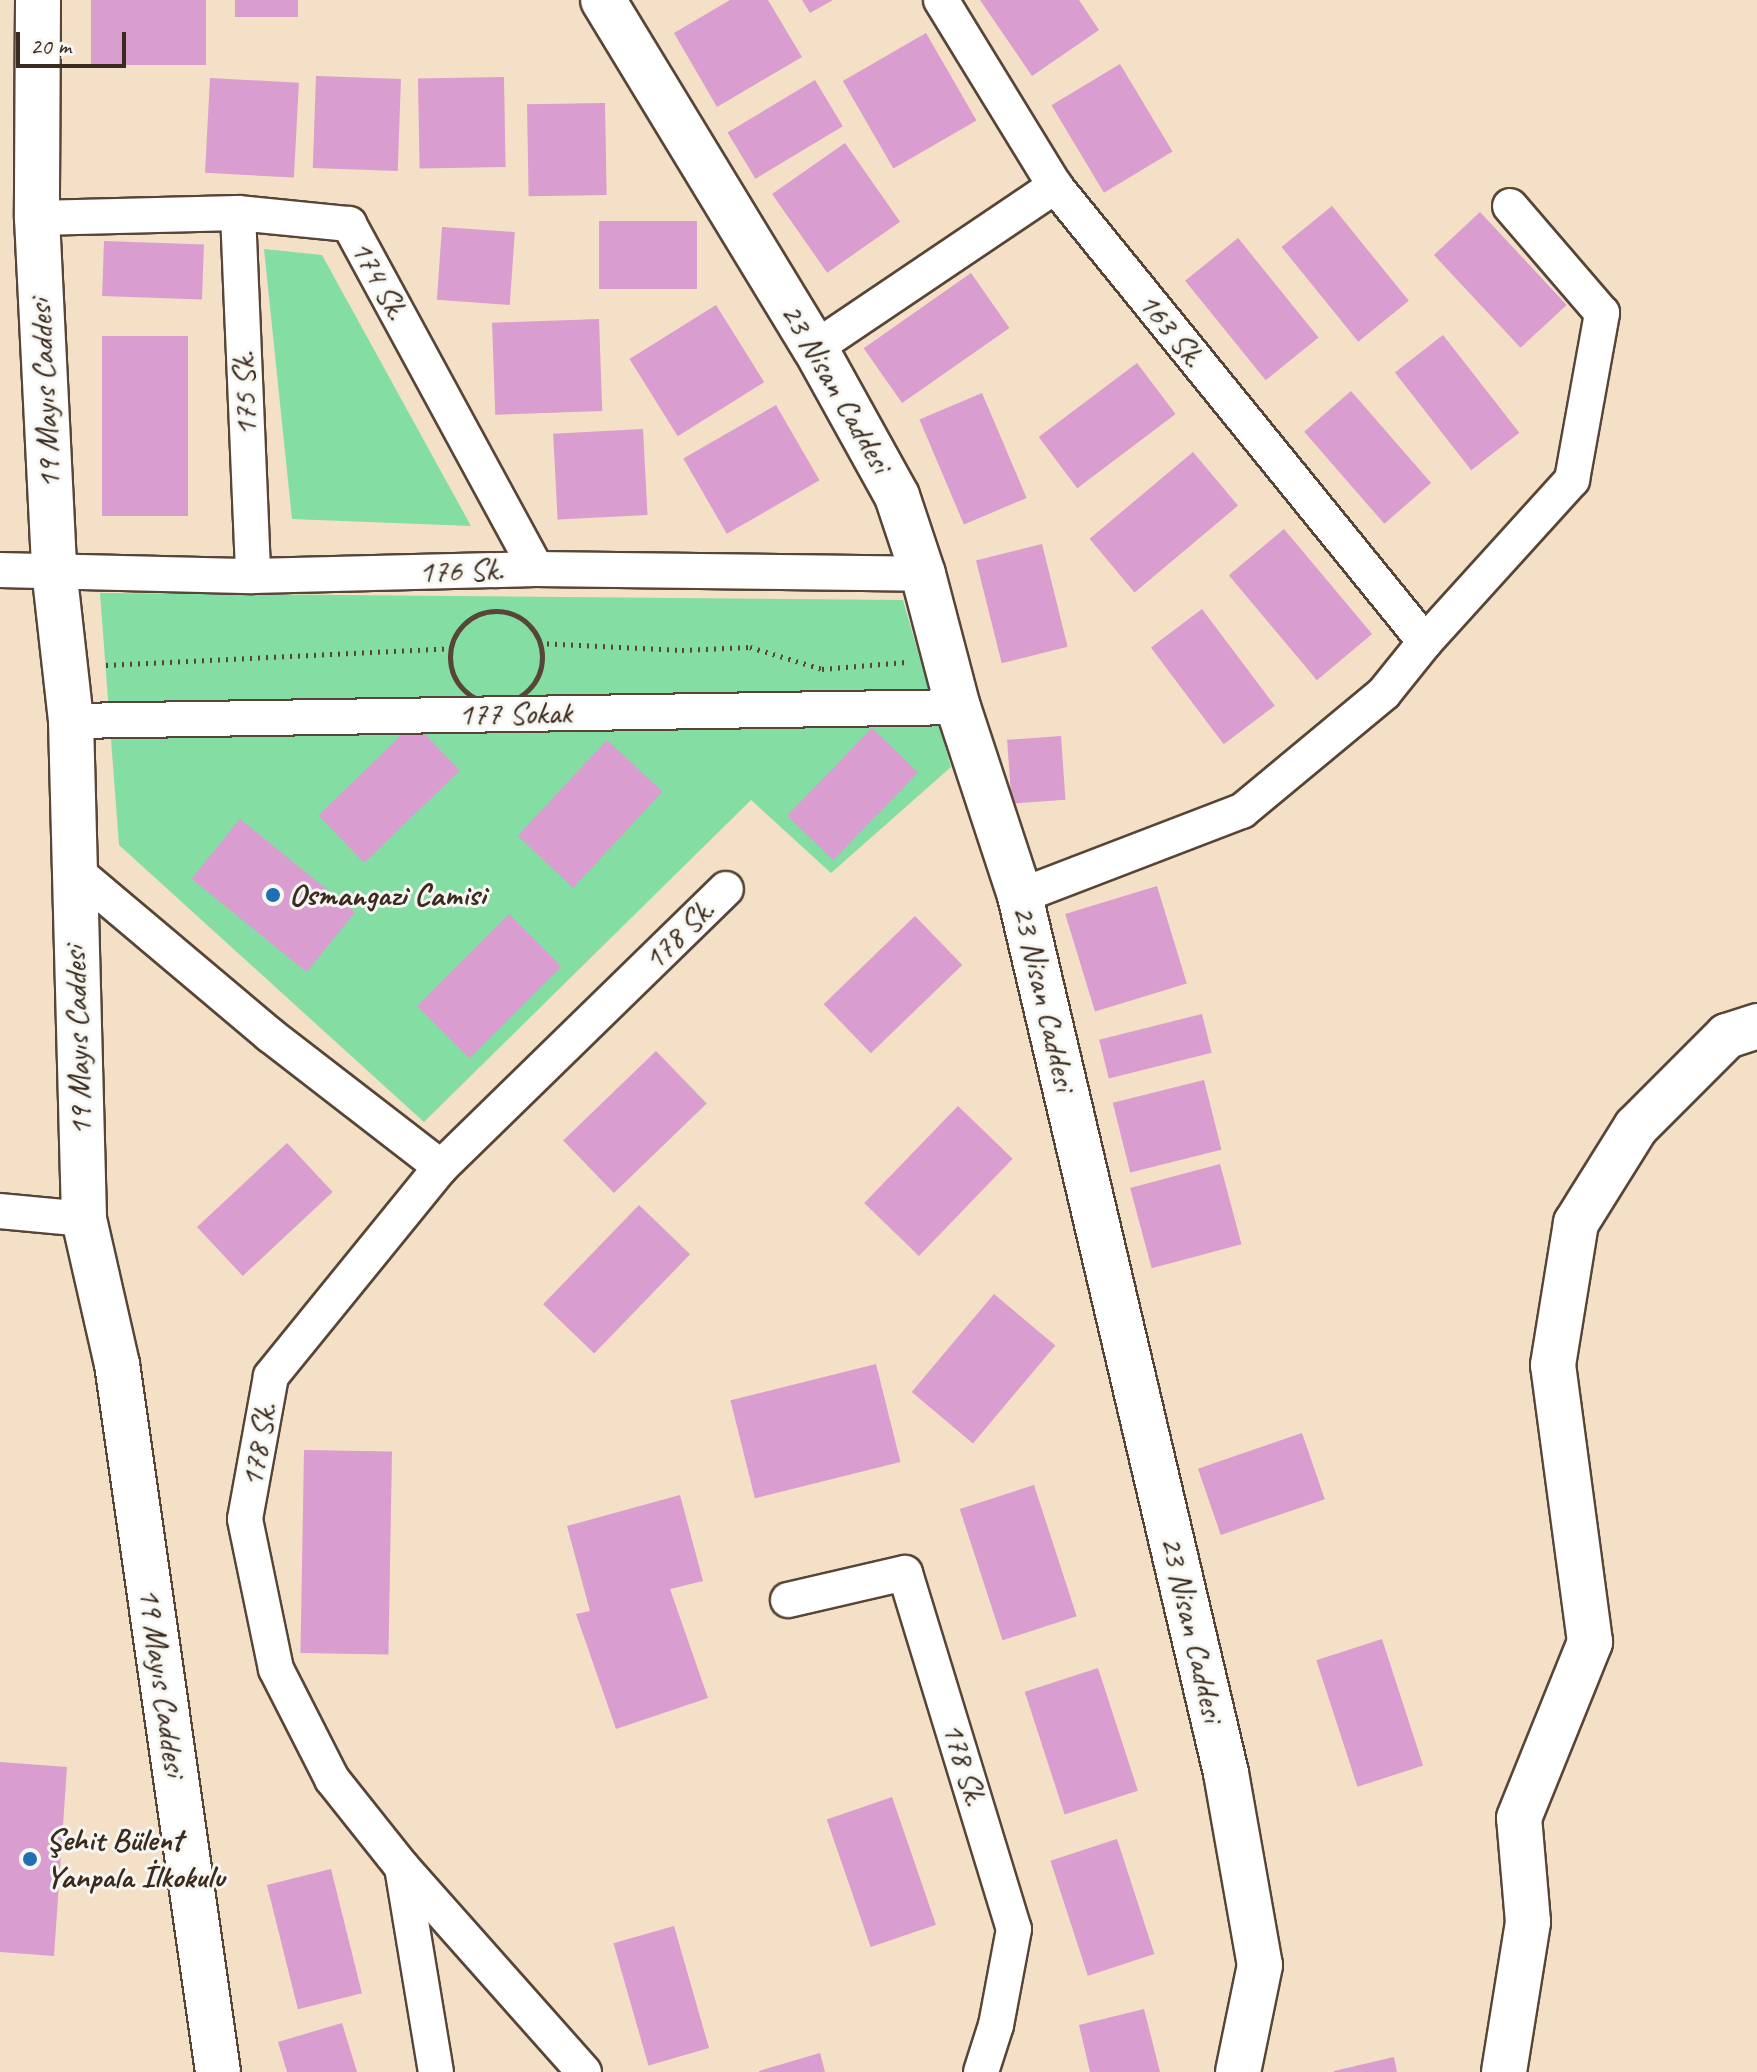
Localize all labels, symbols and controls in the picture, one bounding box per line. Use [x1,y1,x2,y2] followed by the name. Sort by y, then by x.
[20,16,130,66] scale bar
[30,31,71,61] text: 20 m
[342,234,416,326] street label: 174 Sk.
[1129,285,1213,375] street label: 163 Sk.
[772,296,900,480] street label: 23 Nisan Caddesi
[21,298,69,490] street label: 19 Mayıs Caddesi
[224,351,266,437] street label: 175 Sk.
[418,550,504,592] street label: 176 Sk.
[458,694,572,734] street label: 177 Sokak
[289,876,486,914] place label: Osmangazi Camisi
[264,886,282,904] marker: Osmangazi Camisi
[635,891,723,979] street label: 178 Sk.
[1004,901,1084,1095] street label: 23 Nisan Caddesi
[55,945,101,1137] street label: 19 Mayıs Caddesi
[233,1400,285,1490] street label: 178 Sk.
[1152,1532,1232,1726] street label: 23 Nisan Caddesi
[130,1585,194,1779] street label: 19 Mayıs Caddesi
[933,1718,995,1810] street label: 178 Sk.
[46,1822,224,1897] place label: Şehit Bülent Yanpala İlkokulu
[21,1850,39,1868] marker: Şehit Bülent Yanpala İlkokulu

